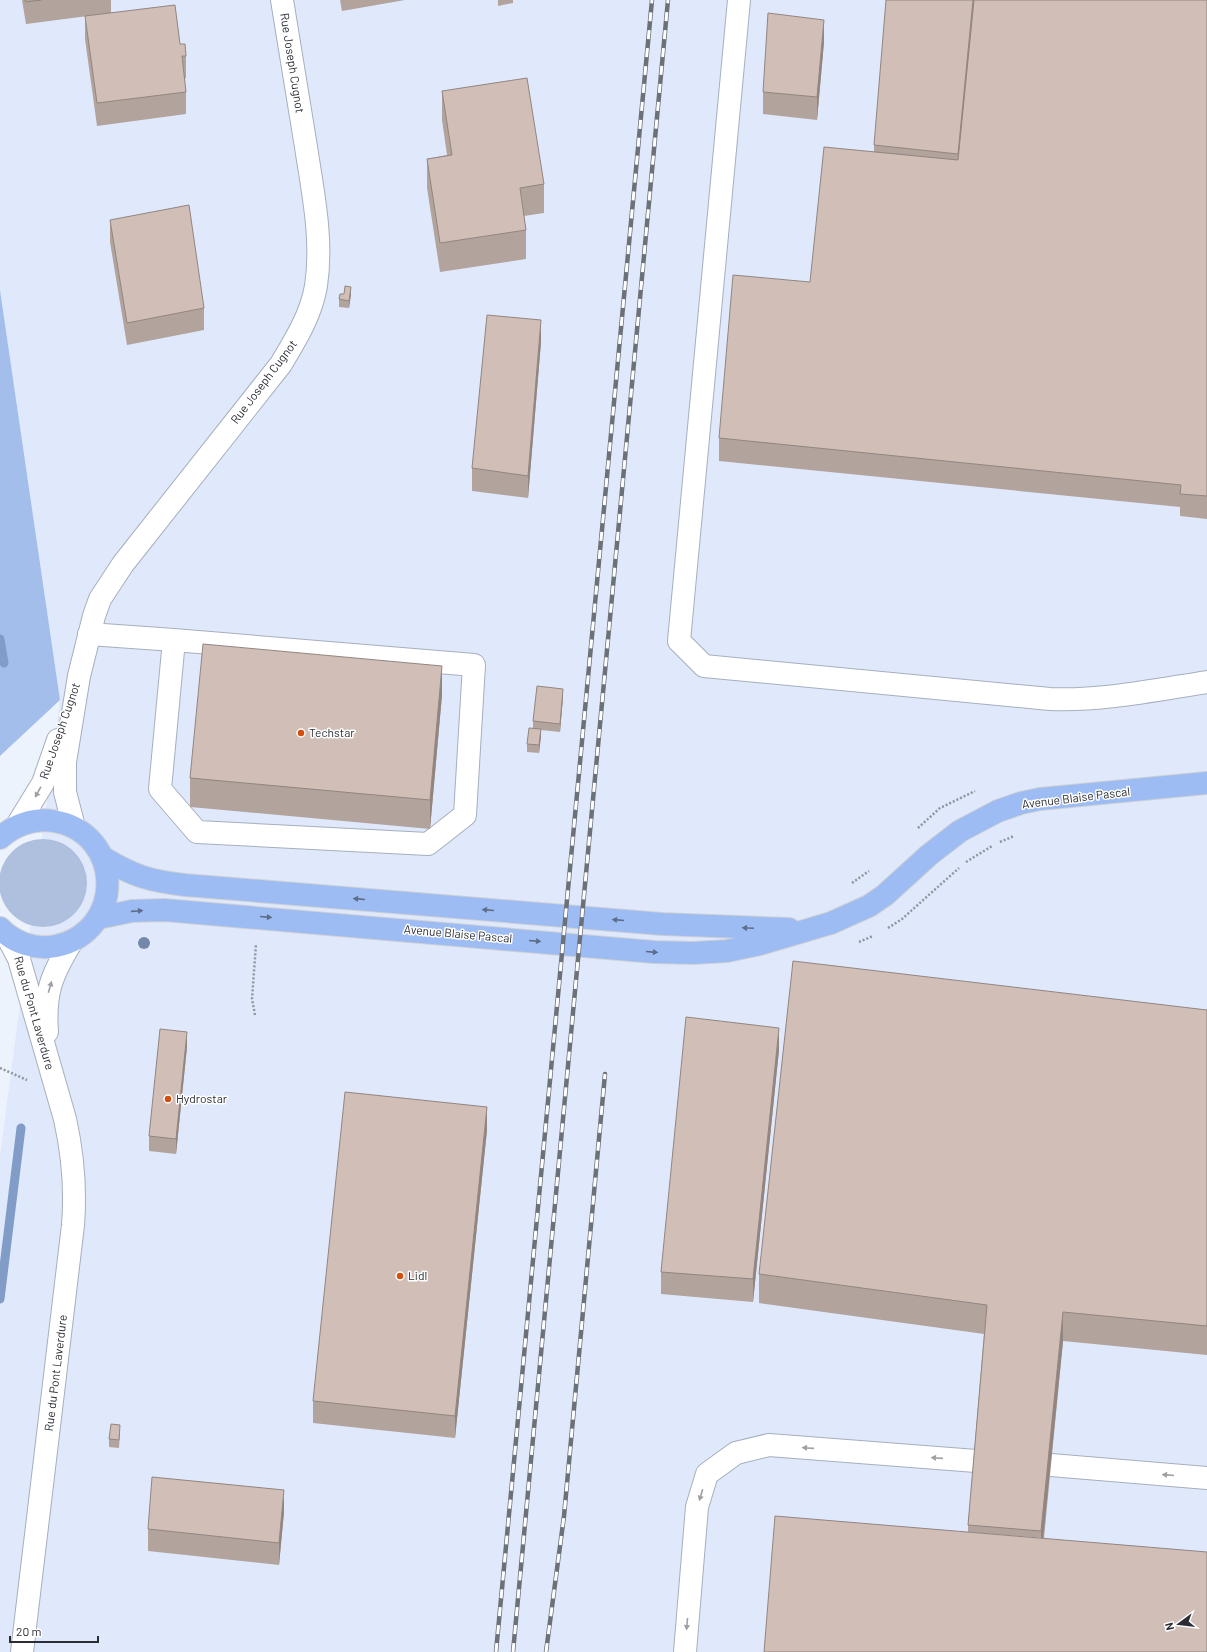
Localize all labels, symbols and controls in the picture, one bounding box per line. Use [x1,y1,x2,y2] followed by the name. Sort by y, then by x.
[278,12,308,114] street label: Rue Joseph Cugnot
[227,337,299,426] street label: Rue Joseph Cugnot
[36,681,82,781] street label: Rue Joseph Cugnot
[309,725,355,739] place label: Techstar
[296,728,306,738] marker: Techstar
[1021,783,1131,811] street label: Avenue Blaise Pascal
[35,786,42,798] one-way arrow
[353,896,365,902] one-way arrow
[482,906,494,913] one-way arrow
[131,907,143,914] one-way arrow
[260,914,272,921] one-way arrow
[612,917,624,924] one-way arrow
[403,921,513,945] street label: Avenue Blaise Pascal
[741,925,754,931] one-way arrow
[529,938,541,945] one-way arrow
[646,948,658,955] one-way arrow
[12,954,58,1071] street label: Rue du Pont Laverdure
[47,980,53,992] one-way arrow
[176,1091,228,1105] place label: Hydrostar
[163,1094,173,1104] marker: Hydrostar
[408,1268,427,1282] place label: Lidl
[395,1271,405,1281] marker: Lidl
[41,1314,69,1432] street label: Rue du Pont Laverdure
[802,1444,814,1451] one-way arrow
[931,1454,943,1461] one-way arrow
[1162,1471,1174,1478] one-way arrow
[698,1489,704,1501] one-way arrow
[1159,1604,1199,1644] north arrow
[10,1618,98,1644] scale bar
[684,1618,691,1630] one-way arrow
[1162,1621,1176,1632] text: N
[16,1624,42,1638] text: 20 m

